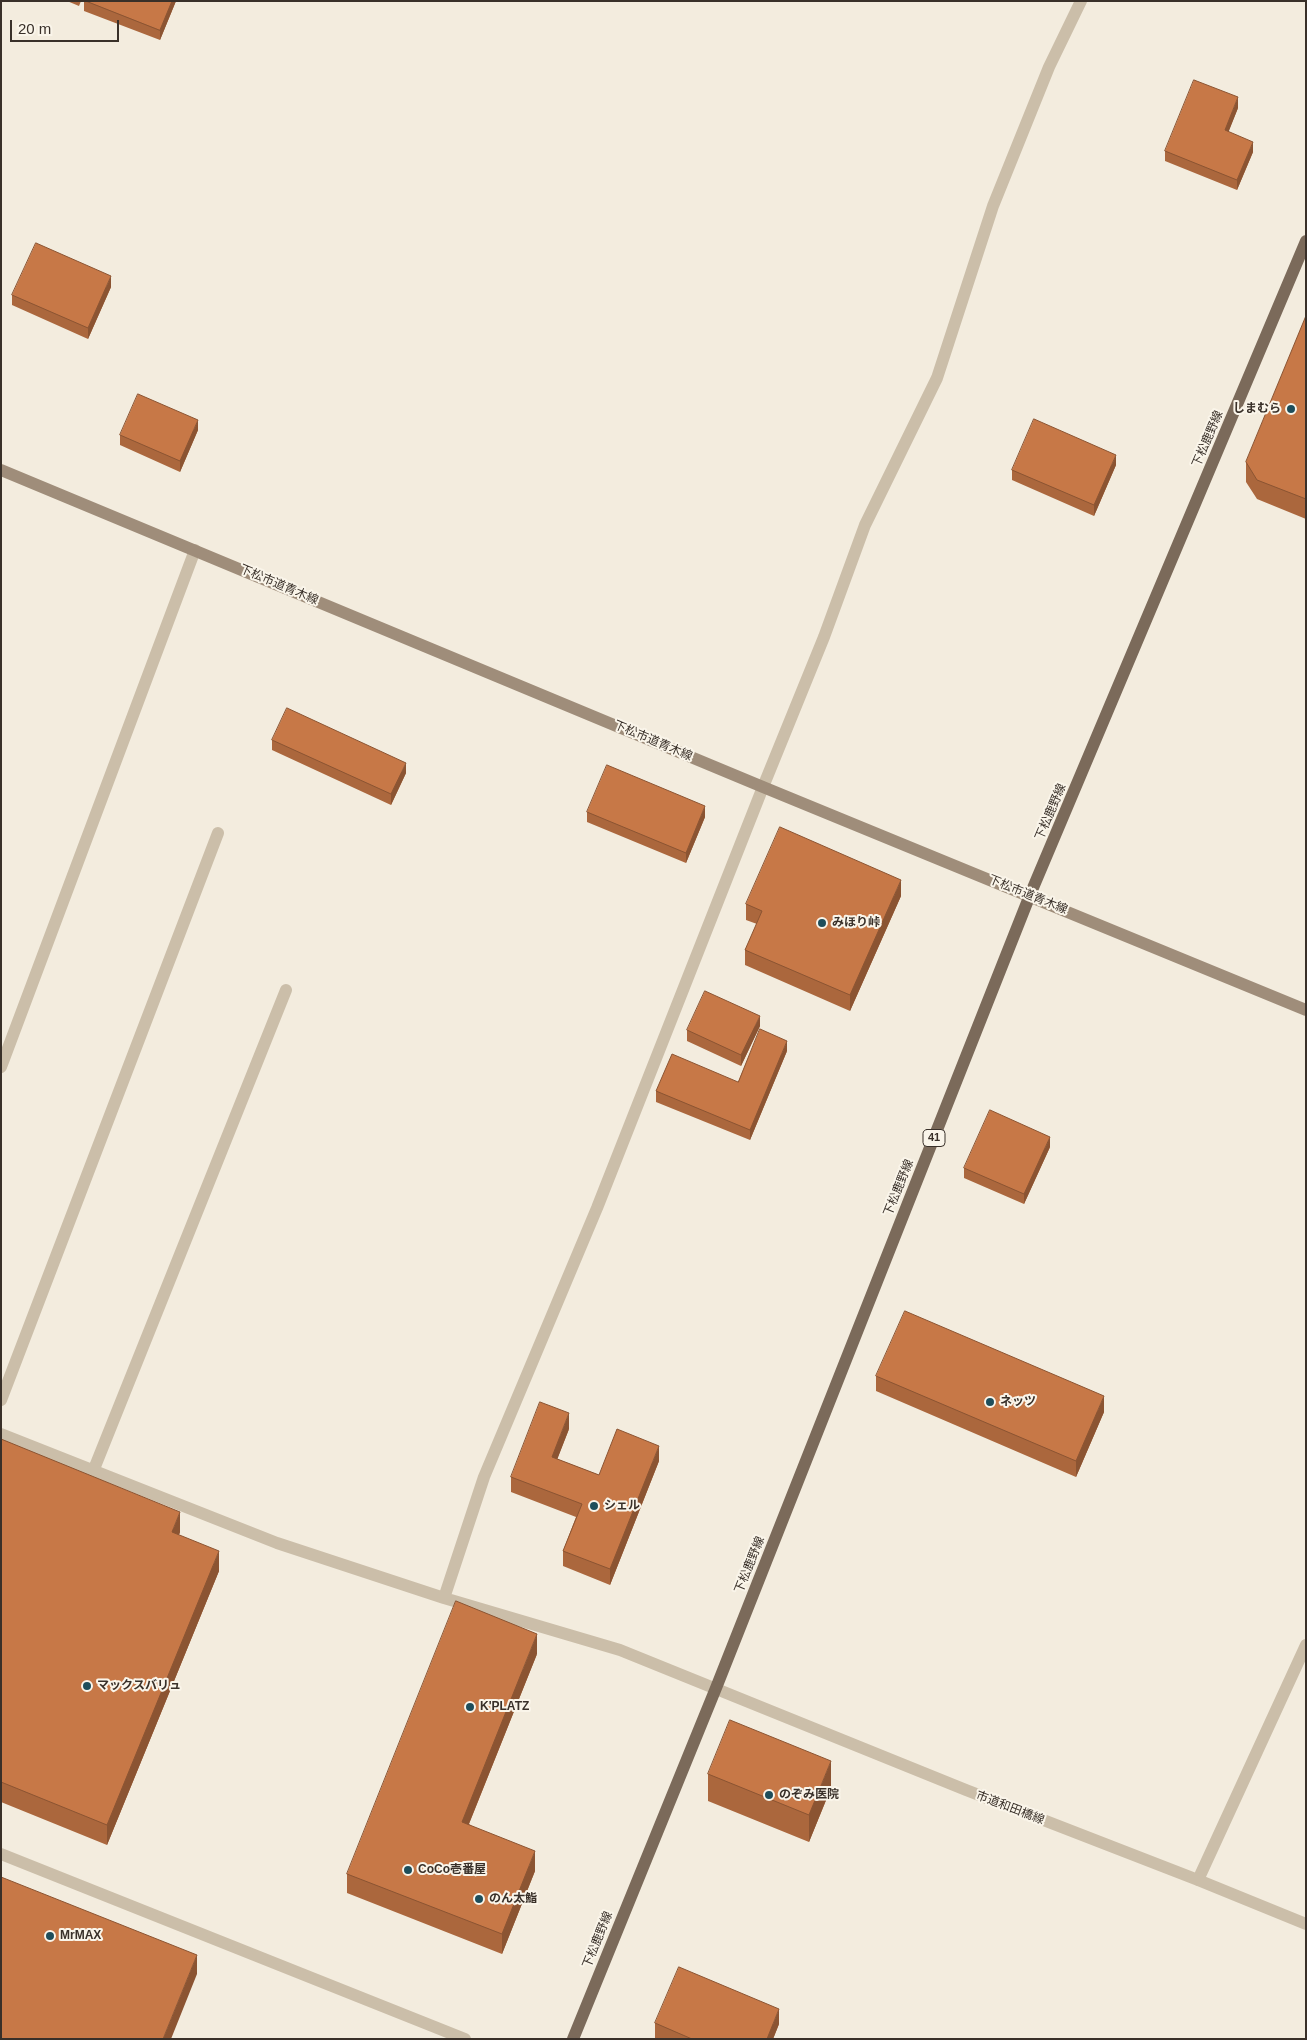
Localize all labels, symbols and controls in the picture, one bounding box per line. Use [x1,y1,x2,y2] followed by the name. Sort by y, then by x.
[12,10,121,42] scale bar
[18,20,51,37] text: 20 m
[1233,402,1281,416] place label: しまむら
[1285,403,1297,415] marker: しまむら
[1190,409,1226,469] street label: 下松鹿野線
[238,562,320,608] street label: 下松市道青木線
[612,718,694,764] street label: 下松市道青木線
[1033,782,1069,842] street label: 下松鹿野線
[986,873,1070,917] street label: 下松市道青木線
[832,916,880,930] place label: みほり峠
[816,917,828,929] marker: みほり峠
[923,1130,945,1146] road number: 41
[881,1157,917,1219] street label: 下松鹿野線
[1000,1395,1036,1409] place label: ネッツ
[984,1396,996,1408] marker: ネッツ
[604,1499,640,1513] place label: シェル
[588,1500,600,1512] marker: シェル
[732,1534,768,1596] street label: 下松鹿野線
[97,1679,181,1693] place label: マックスバリュ
[81,1680,93,1692] marker: マックスバリュ
[480,1700,529,1714] place label: K'PLATZ
[464,1701,476,1713] marker: K'PLATZ
[779,1788,839,1802] place label: のぞみ医院
[974,1788,1046,1828] street label: 市道和田橋線
[763,1789,775,1801] marker: のぞみ医院
[418,1863,486,1877] place label: CoCo壱番屋
[402,1864,414,1876] marker: CoCo壱番屋
[489,1892,537,1906] place label: のん太鮨
[473,1893,485,1905] marker: のん太鮨
[580,1909,616,1971] street label: 下松鹿野線
[60,1929,101,1943] place label: MrMAX
[44,1930,56,1942] marker: MrMAX

